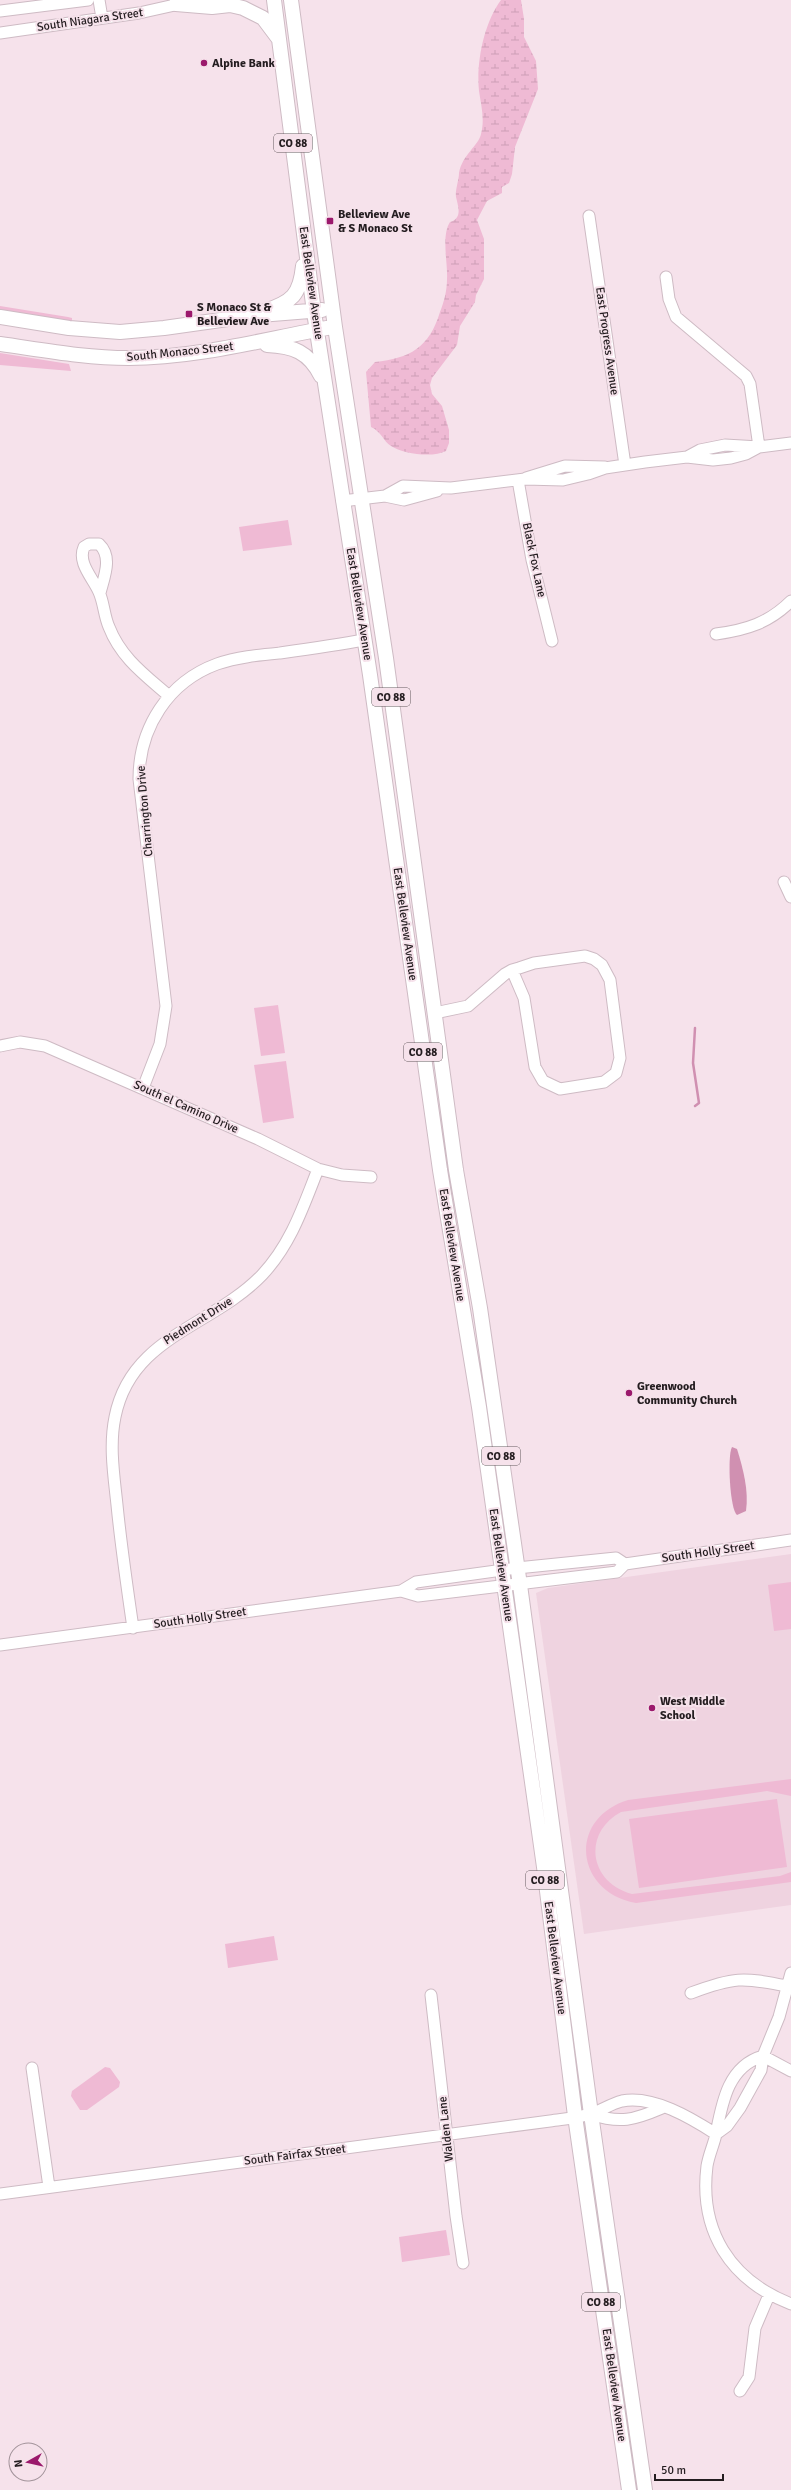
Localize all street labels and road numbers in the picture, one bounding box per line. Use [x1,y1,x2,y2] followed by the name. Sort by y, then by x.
[36,5,144,35] street label: South Niagara Street
[274,134,312,152] road number: CO 88
[296,225,326,341] street label: East Belleview Avenue
[592,286,622,396] street label: East Progress Avenue
[126,339,234,365] street label: South Monaco Street
[519,521,549,599] street label: Black Fox Lane
[343,546,375,662] street label: East Belleview Avenue
[372,688,410,706] road number: CO 88
[134,765,156,857] street label: Charrington Drive
[390,866,420,982] street label: East Belleview Avenue
[404,1043,442,1061] road number: CO 88
[131,1077,241,1137] street label: South el Camino Drive
[436,1187,468,1303] street label: East Belleview Avenue
[161,1294,235,1348] street label: Piedmont Drive
[482,1447,520,1465] road number: CO 88
[486,1507,516,1623] street label: East Belleview Avenue
[661,1538,755,1566] street label: South Holly Street
[153,1604,247,1632] street label: South Holly Street
[526,1871,564,1889] road number: CO 88
[541,1900,569,2016] street label: East Belleview Avenue
[435,2096,457,2162] street label: Walden Lane
[243,2141,347,2169] street label: South Fairfax Street
[582,2293,620,2311] road number: CO 88
[599,2327,629,2443] street label: East Belleview Avenue

